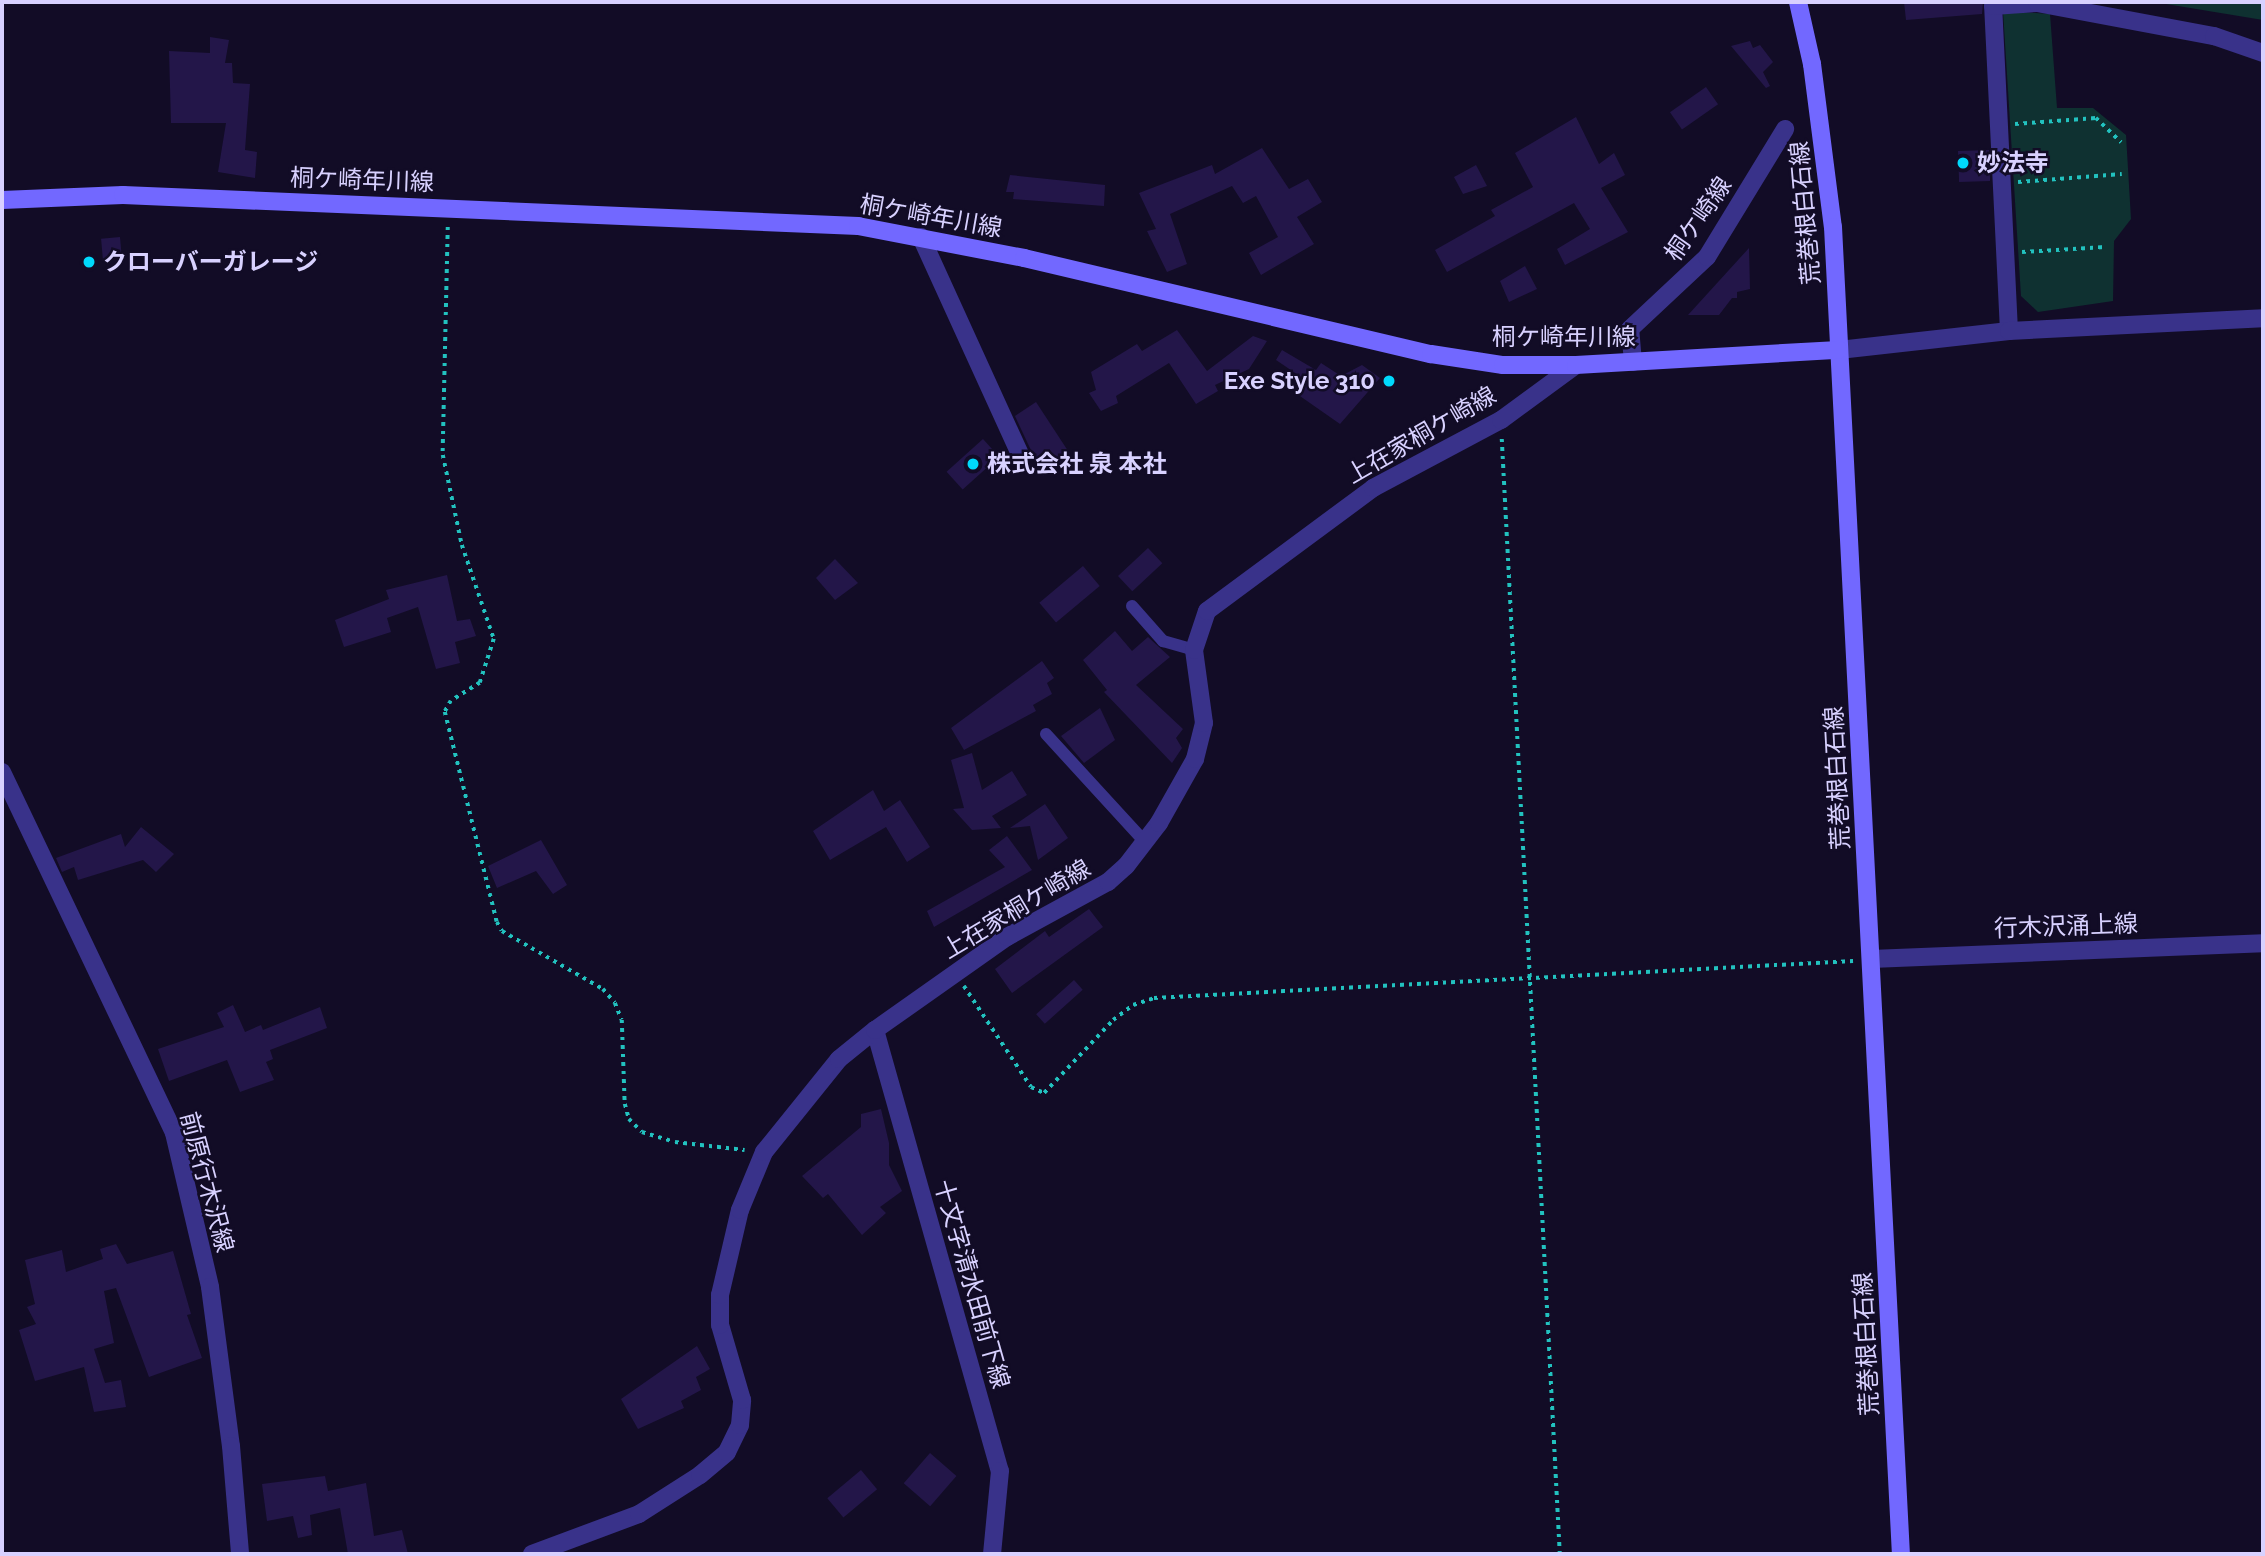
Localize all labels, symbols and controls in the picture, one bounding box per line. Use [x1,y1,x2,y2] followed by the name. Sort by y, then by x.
[1784,140,1826,286] street label: 荒巻根白石線
[1977,149,2049,177] place label: 妙法寺
[1955,155,1971,171] marker: 妙法寺
[290,163,434,197] street label: 桐ケ崎年川線
[1659,171,1737,267] street label: 桐ケ崎線
[858,189,1004,243] street label: 桐ケ崎年川線
[103,248,319,276] place label: クローバーガレージ
[81,254,97,270] marker: クローバーガレージ
[1492,323,1636,351] street label: 桐ケ崎年川線
[1224,367,1375,395] place label: Exe Style 310
[1381,373,1397,389] marker: Exe Style 310
[1341,381,1501,489] street label: 上在家桐ケ崎線
[987,450,1167,478] place label: 株式会社 泉 本社
[965,456,981,472] marker: 株式会社 泉 本社
[1819,705,1855,851] street label: 荒巻根白石線
[937,853,1095,965] street label: 上在家桐ケ崎線
[1994,909,2138,943] street label: 行木沢涌上線
[174,1109,240,1255] street label: 前原行木沢線
[928,1176,1016,1392] street label: 十文字清水田前下線
[1848,1271,1884,1417] street label: 荒巻根白石線

